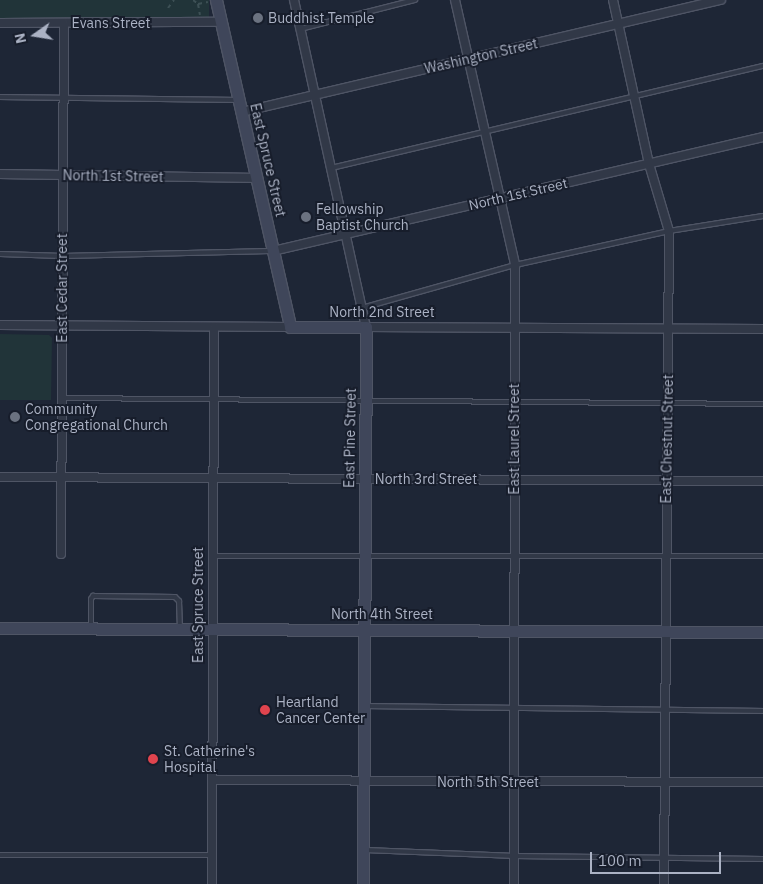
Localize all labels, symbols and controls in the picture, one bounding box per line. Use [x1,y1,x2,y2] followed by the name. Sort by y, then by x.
[10,10,60,60] north arrow
[268,10,374,26] place label: Buddhist Temple
[252,12,264,24] marker: Buddhist Temple
[72,15,150,31] street label: Evans Street
[10,31,30,45] text: N
[423,35,539,77] street label: Washington Street
[247,101,289,219] street label: East Spruce Street
[62,167,164,185] street label: North 1st Street
[467,174,569,214] street label: North 1st Street
[316,201,409,233] place label: Fellowship Baptist Church
[300,211,312,223] marker: Fellowship Baptist Church
[54,233,70,343] street label: East Cedar Street
[329,304,435,320] street label: North 2nd Street
[657,374,677,504] street label: East Chestnut Street
[506,383,522,495] street label: East Laurel Street
[341,388,359,488] street label: East Pine Street
[25,401,168,434] place label: Community Congregational Church
[9,411,21,423] marker: Community Congregational Church
[375,471,477,487] street label: North 3rd Street
[190,547,206,663] street label: East Spruce Street
[331,606,433,622] street label: North 4th Street
[276,694,365,726] place label: Heartland Cancer Center
[258,703,272,717] marker: Heartland Cancer Center
[164,743,255,776] place label: St. Catherine's Hospital
[146,752,160,766] marker: St. Catherine's Hospital
[437,774,539,790] street label: North 5th Street
[593,842,724,874] scale bar
[598,851,642,870] text: 100 m

